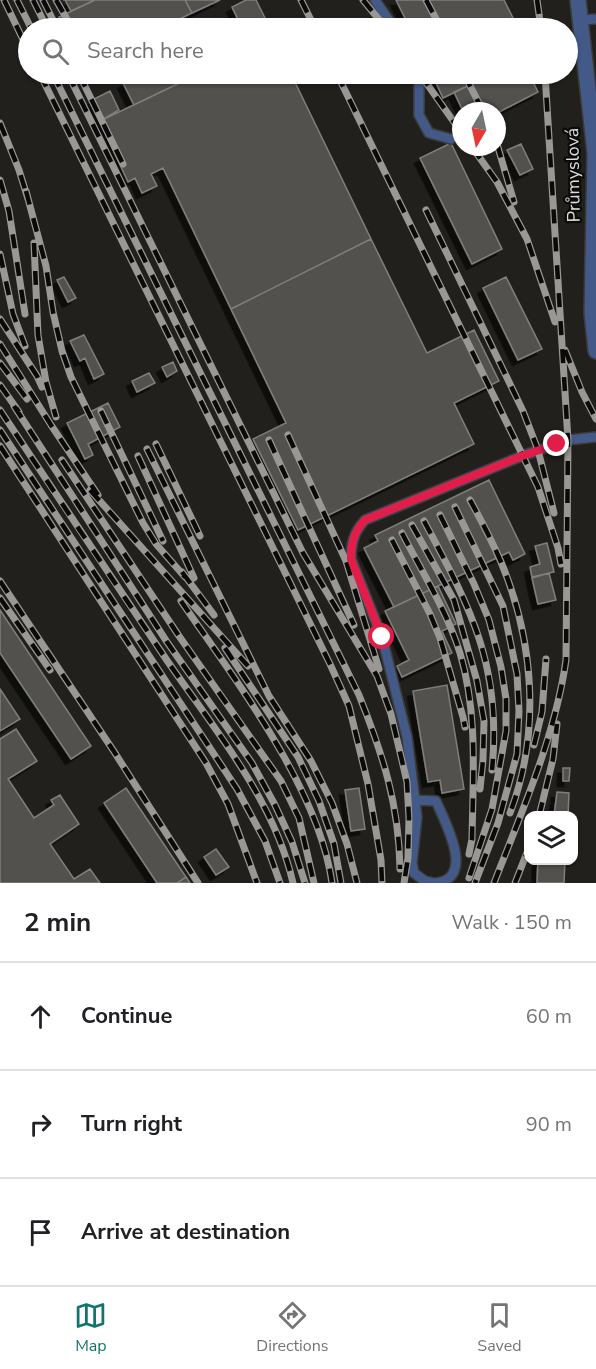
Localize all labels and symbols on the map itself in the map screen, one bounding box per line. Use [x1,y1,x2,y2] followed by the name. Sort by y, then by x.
[452,102,506,156] north arrow
[560,128,586,222] street label: Průmyslová
[543,430,569,456] route end
[368,623,394,649] route start

